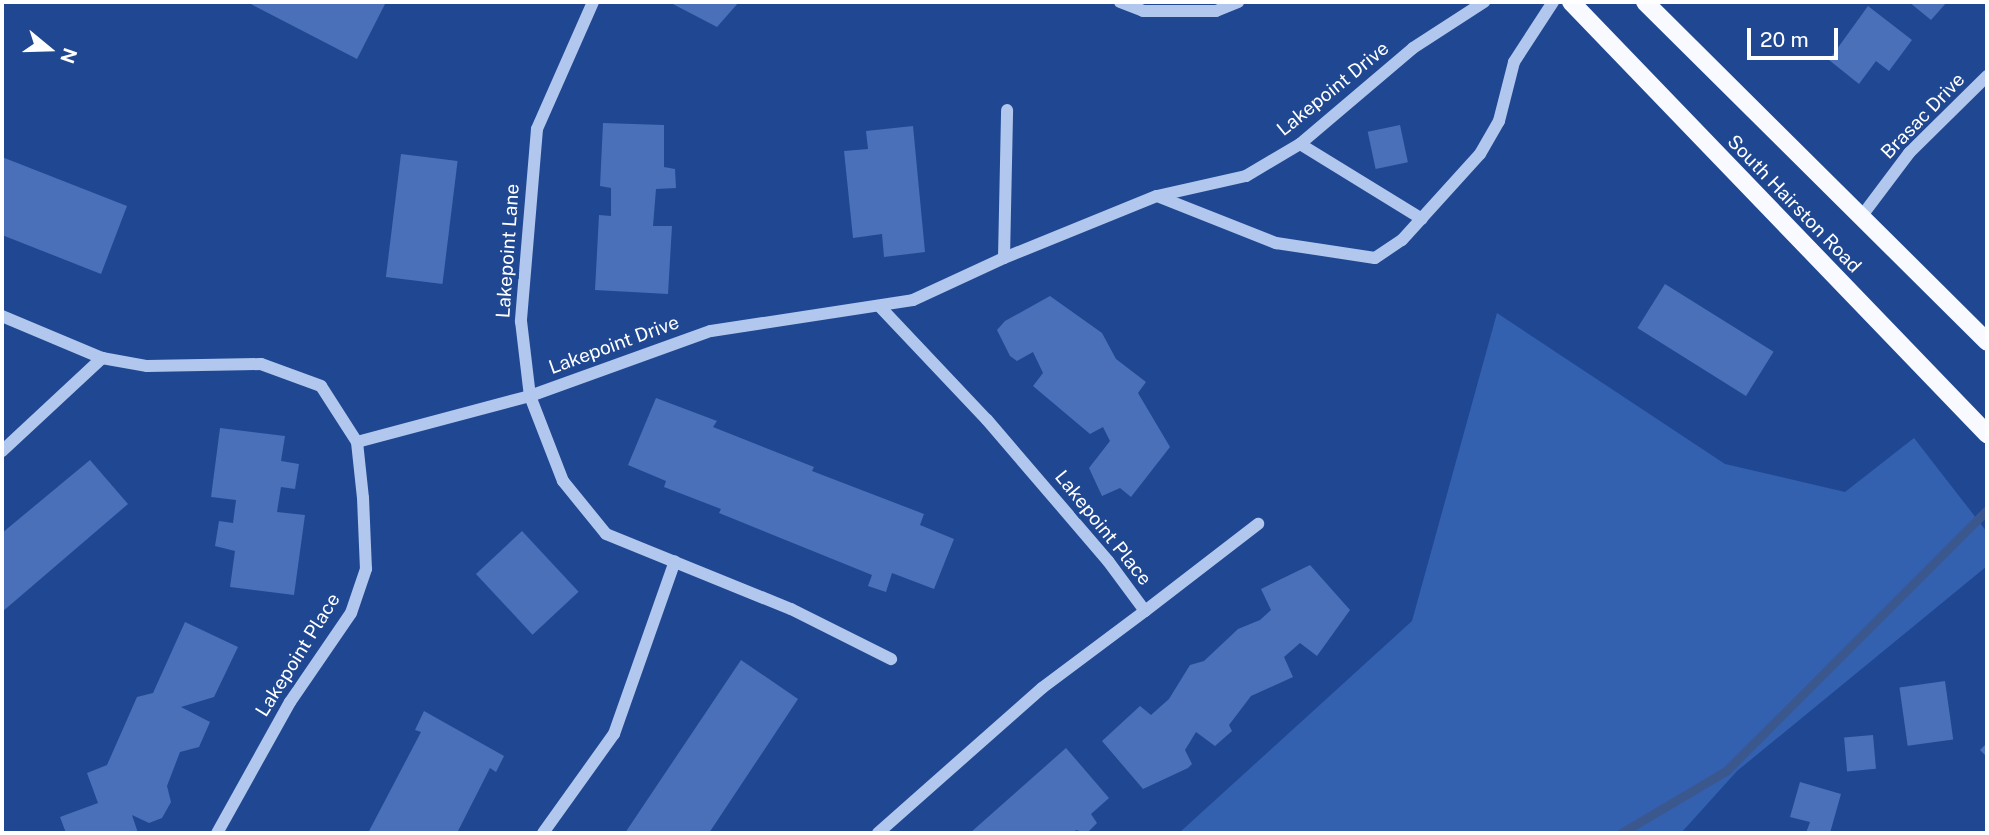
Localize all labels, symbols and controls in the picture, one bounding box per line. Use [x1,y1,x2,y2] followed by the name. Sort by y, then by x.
[14,14,84,84] north arrow
[1751,14,1842,58] scale bar
[1760,27,1809,52] text: 20 m
[1273,37,1393,141] street label: Lakepoint Drive
[56,45,82,66] text: N
[1876,68,1970,164] street label: Brasac Drive
[1722,130,1866,278] street label: South Hairston Road
[492,183,524,319] street label: Lakepoint Lane
[546,311,682,379] street label: Lakepoint Drive
[1050,466,1156,590] street label: Lakepoint Place
[251,589,345,721] street label: Lakepoint Place

